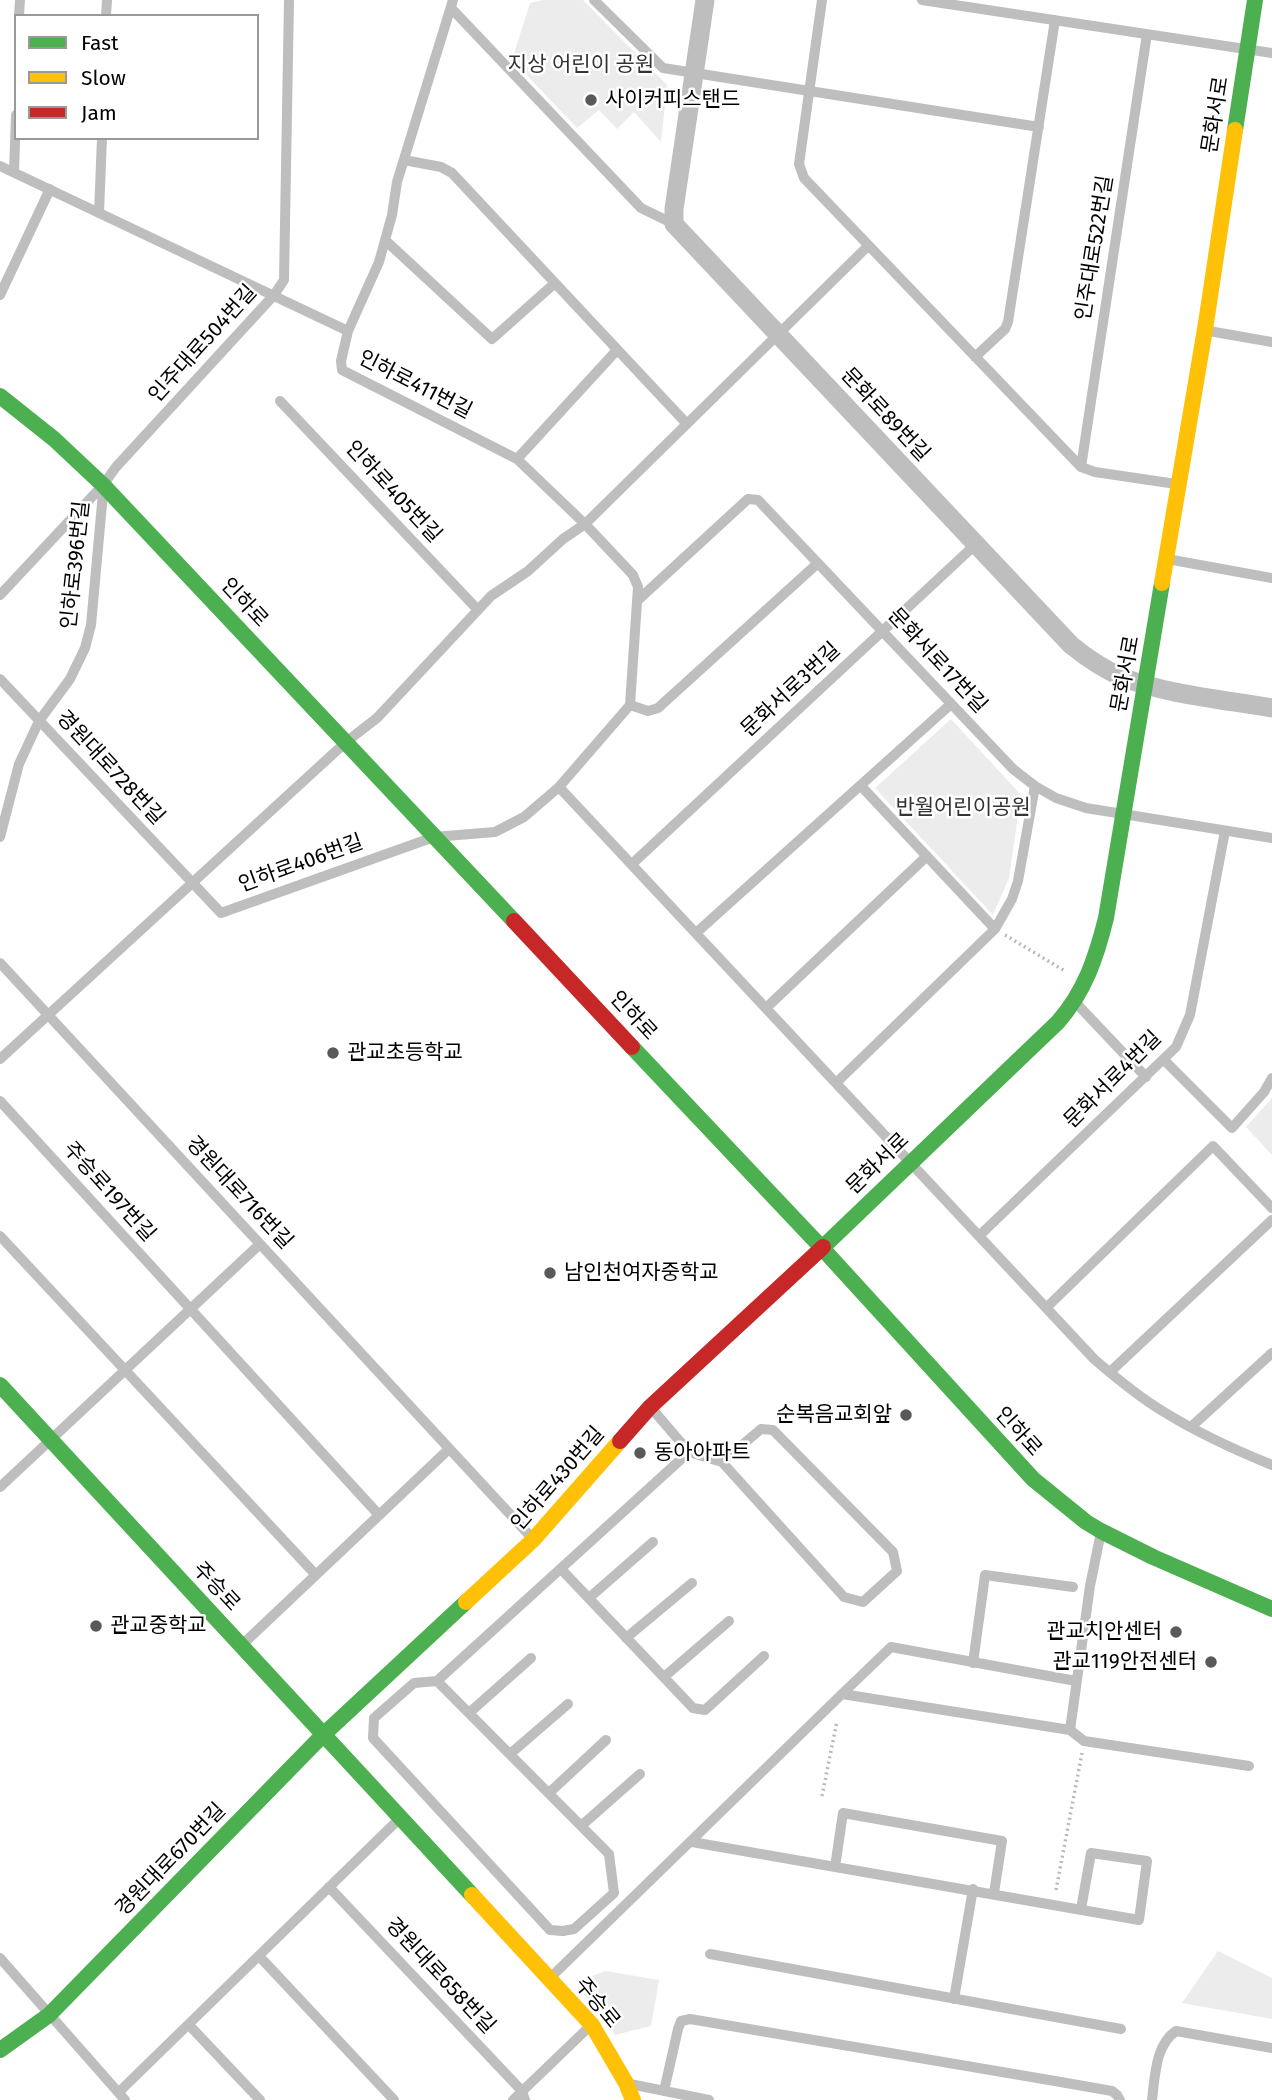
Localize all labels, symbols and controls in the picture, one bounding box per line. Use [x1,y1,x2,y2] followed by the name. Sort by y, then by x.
[14,14,259,140] legend
[81,30,119,56] text: Fast
[508,52,654,78] park label: 지상 어린이 공원
[81,65,126,91] text: Slow
[1198,75,1234,155] street label: 문화서로
[605,87,740,113] place label: 사이커피스탠드
[583,92,599,108] marker: 사이커피스탠드
[81,100,117,126] text: Jam
[1071,173,1119,323] street label: 인주대로522번길
[144,280,262,408] street label: 인주대로504번길
[354,346,476,424] street label: 인하로411번길
[835,363,935,467] street label: 문화로89번길
[339,436,447,548] street label: 인하로405번길
[57,500,95,630] street label: 인하로396번길
[215,573,273,633] street label: 인하로
[882,603,992,719] street label: 문화서로17번길
[1107,634,1145,714] street label: 문화서로
[736,638,846,742] street label: 문화서로3번길
[51,706,169,830] street label: 경원대로728번길
[895,795,1031,821] park label: 반월어린이공원
[235,830,367,898] street label: 인하로406번길
[604,986,662,1046] street label: 인하로
[1059,1026,1167,1134] street label: 문화서로4번길
[347,1040,463,1066] place label: 관교초등학교
[325,1045,341,1061] marker: 관교초등학교
[841,1128,915,1200] street label: 문화서로
[180,1131,298,1255] street label: 경원대로716번길
[58,1137,160,1247] street label: 주승로197번길
[564,1260,719,1286] place label: 남인천여자중학교
[542,1265,558,1281] marker: 남인천여자중학교
[776,1402,892,1428] place label: 순복음교회앞
[989,1402,1047,1462] street label: 인하로
[898,1407,914,1423] marker: 순복음교회앞
[506,1422,610,1536] street label: 인하로430번길
[654,1440,751,1466] place label: 동아아파트
[632,1445,648,1461] marker: 동아아파트
[187,1557,245,1617] street label: 주승로
[110,1613,207,1639] place label: 관교중학교
[88,1618,104,1634] marker: 관교중학교
[1046,1619,1162,1645] place label: 관교치안센터
[1168,1624,1184,1640] marker: 관교치안센터
[1052,1649,1197,1675] place label: 관교119안전센터
[1203,1654,1219,1670] marker: 관교119안전센터
[111,1798,231,1922] street label: 경원대로670번길
[380,1913,500,2039] street label: 경원대로658번길
[569,1973,625,2033] street label: 주승로

